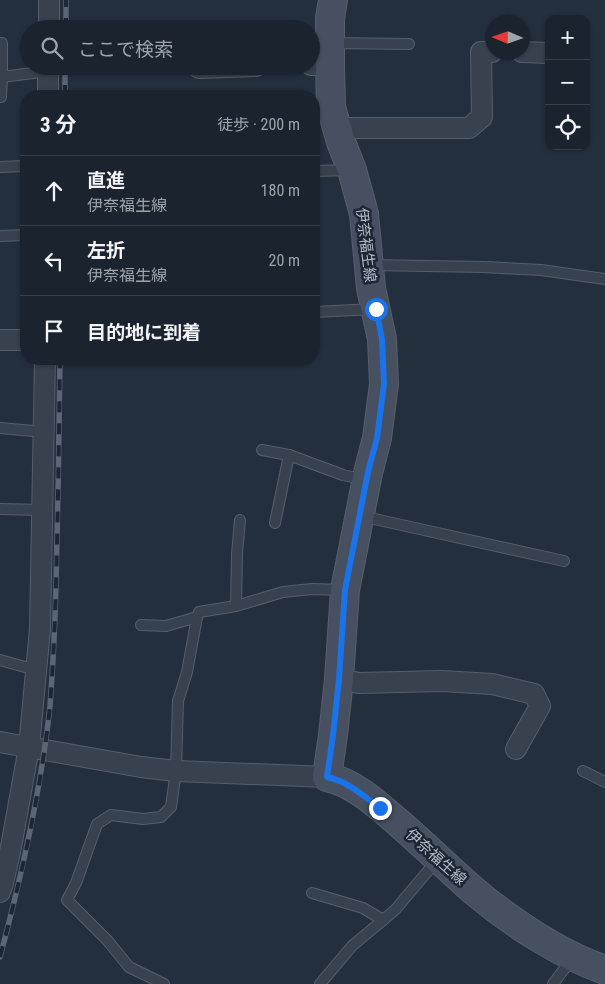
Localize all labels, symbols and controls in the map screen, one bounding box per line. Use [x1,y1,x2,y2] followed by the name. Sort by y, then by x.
[485,15,530,60] north arrow
[545,15,590,150] map controls
[545,15,590,60] button: +
[20,20,320,75] search box
[38,34,66,62] icon: search
[78,38,173,61] text: ここで検索
[545,60,590,105] button: −
[545,105,590,150] button: locate
[40,113,76,137] text: 3 分
[217,115,300,134] text: 徒歩 · 200 m
[87,169,125,192] text: 直進
[40,177,68,205] icon: ahead
[261,181,300,200] text: 180 m
[87,196,167,215] text: 伊奈福生線
[352,207,380,283] street label: 伊奈福生線
[87,239,125,262] text: 左折
[40,247,68,275] icon: left
[268,251,300,270] text: 20 m
[87,266,167,285] text: 伊奈福生線
[365,298,388,321] route start
[40,317,68,345] icon: arrive
[87,321,201,344] text: 目的地に到着
[369,797,392,820] route end
[402,825,470,889] street label: 伊奈福生線

